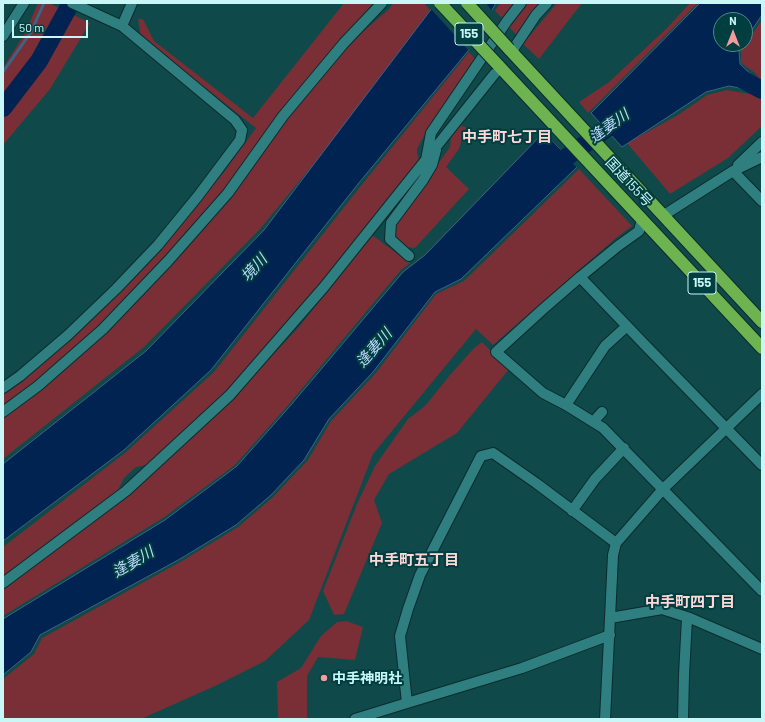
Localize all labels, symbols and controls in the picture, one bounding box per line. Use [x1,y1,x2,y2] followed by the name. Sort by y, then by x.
[14,12,90,38] scale bar
[713,12,753,52] north arrow
[729,14,737,27] text: N
[19,20,44,34] text: 50 m
[455,23,483,45] road number: 155
[586,105,632,147] water label: 逢妻川
[462,128,552,146] district label: 中手町七丁目
[602,154,656,210] street label: 国道155号
[237,251,271,285] water label: 境川
[688,272,716,294] road number: 155
[352,325,396,371] water label: 逢妻川
[109,543,157,581] water label: 逢妻川
[369,551,459,569] district label: 中手町五丁目
[645,593,735,611] district label: 中手町四丁目
[332,670,402,686] place label: 中手神明社
[319,673,329,683] marker: 中手神明社

